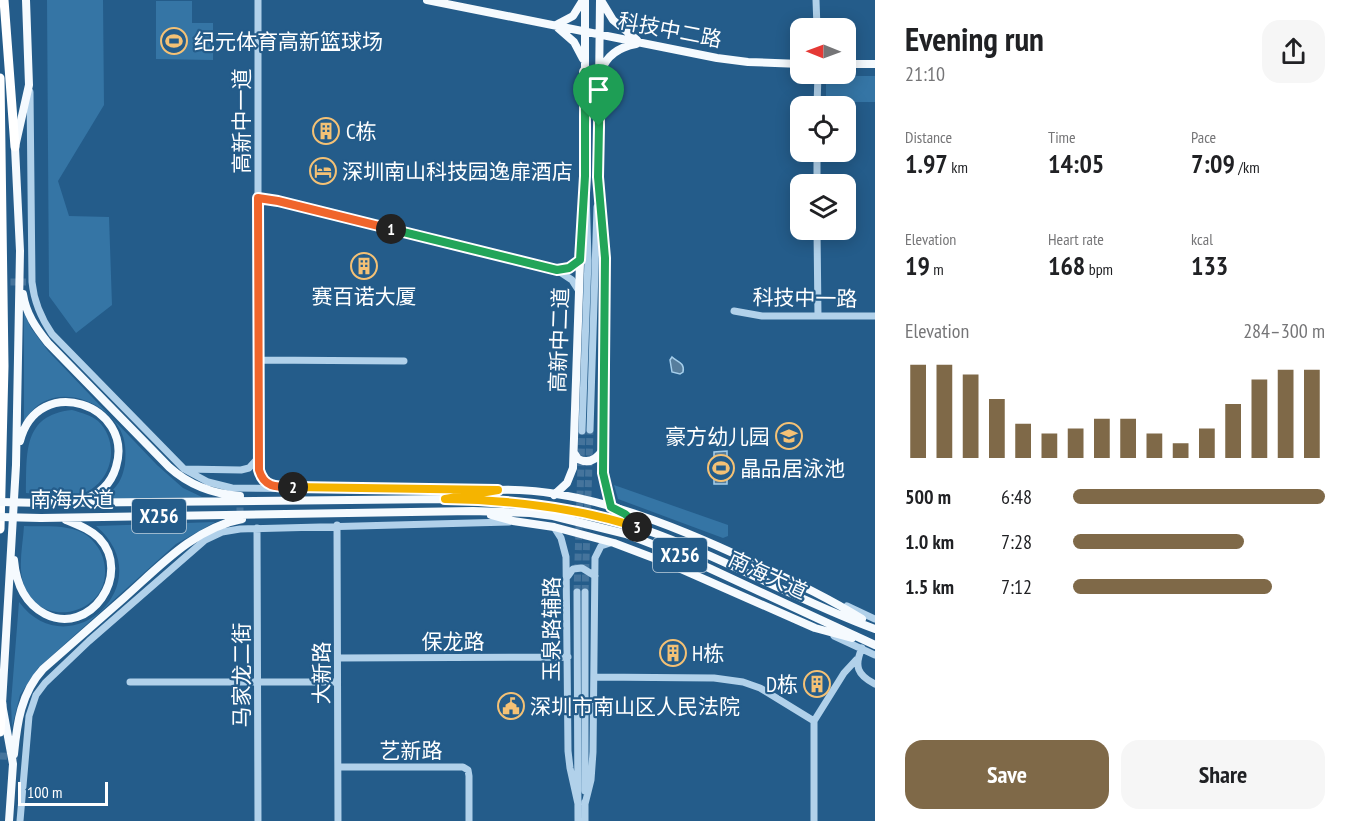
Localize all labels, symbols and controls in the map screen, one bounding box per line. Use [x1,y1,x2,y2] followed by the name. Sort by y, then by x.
[616,7,724,53] street label: 科技中二路
[905,17,1044,60] text: Evening run
[790,18,856,84] north arrow
[790,18,856,240] map controls
[1262,20,1325,83] button: share
[159,26,189,56] sports icon: 纪元体育高新篮球场
[194,28,383,55] place label: 纪元体育高新篮球场
[905,61,945,87] text: 21:10
[573,64,624,126] pin
[228,69,255,174] street label: 高新中一道
[582,73,615,106] icon: arrive
[790,96,856,162] button: locate
[311,116,341,146] building icon: C栋
[346,118,377,145] place label: C栋
[905,127,952,147] text: Distance
[1048,127,1076,147] text: Time
[1191,127,1216,147] text: Pace
[905,147,948,180] text: 1.97
[1048,147,1104,180] text: 14:05
[1191,147,1235,180] text: 7:09
[308,156,338,186] hotel icon: 深圳南山科技园逸扉酒店
[948,157,968,177] text: km
[1235,157,1260,177] text: /km
[342,158,573,185] place label: 深圳南山科技园逸扉酒店
[790,174,856,240] button: layers
[376,214,406,244] pin: 1
[387,219,395,239] text: 1
[905,229,956,249] text: Elevation
[1048,229,1104,249] text: Heart rate
[1191,229,1213,249] text: kcal
[905,249,930,282] text: 19
[1048,249,1085,282] text: 168
[1191,249,1228,282] text: 133
[349,251,379,281] building icon: 赛百诺大厦
[930,259,944,279] text: m
[1085,259,1113,279] text: bpm
[312,283,417,310] place label: 赛百诺大厦
[752,284,858,312] street label: 科技中一路
[544,287,574,393] street label: 高新中二道
[905,318,969,344] text: Elevation
[1243,318,1325,344] text: 284–300 m
[774,421,804,451] school or university icon: 豪方幼儿园
[665,423,770,450] place label: 豪方幼儿园
[706,453,736,483] sports icon: 晶品居泳池
[740,455,845,482] place label: 晶品居泳池
[278,472,308,502] pin: 2
[289,477,297,497] text: 2
[905,484,951,510] text: 500 m
[1001,484,1032,510] text: 6:48
[30,486,114,513] street label: 南海大道
[132,499,186,533] road number: X256
[622,512,652,542] pin: 3
[633,517,641,537] text: 3
[905,529,954,555] text: 1.0 km
[1001,529,1032,555] text: 7:28
[653,538,707,572] road number: X256
[724,545,812,605] street label: 南海大道
[905,574,954,600] text: 1.5 km
[1001,574,1032,600] text: 7:12
[538,577,565,682] street label: 玉泉路辅路
[228,623,255,728] street label: 马家龙二街
[422,628,485,655] street label: 保龙路
[658,638,688,668] building icon: H栋
[692,640,724,667] place label: H栋
[308,642,335,705] street label: 大新路
[802,669,832,699] building icon: D栋
[766,671,798,698] place label: D栋
[496,691,526,721] public building icon: 深圳市南山区人民法院
[530,693,740,720] place label: 深圳市南山区人民法院
[380,737,443,764] street label: 艺新路
[905,740,1109,809] button: Save
[1121,740,1325,809] button: Share
[18,779,108,806] scale bar
[27,782,62,802] text: 100 m

